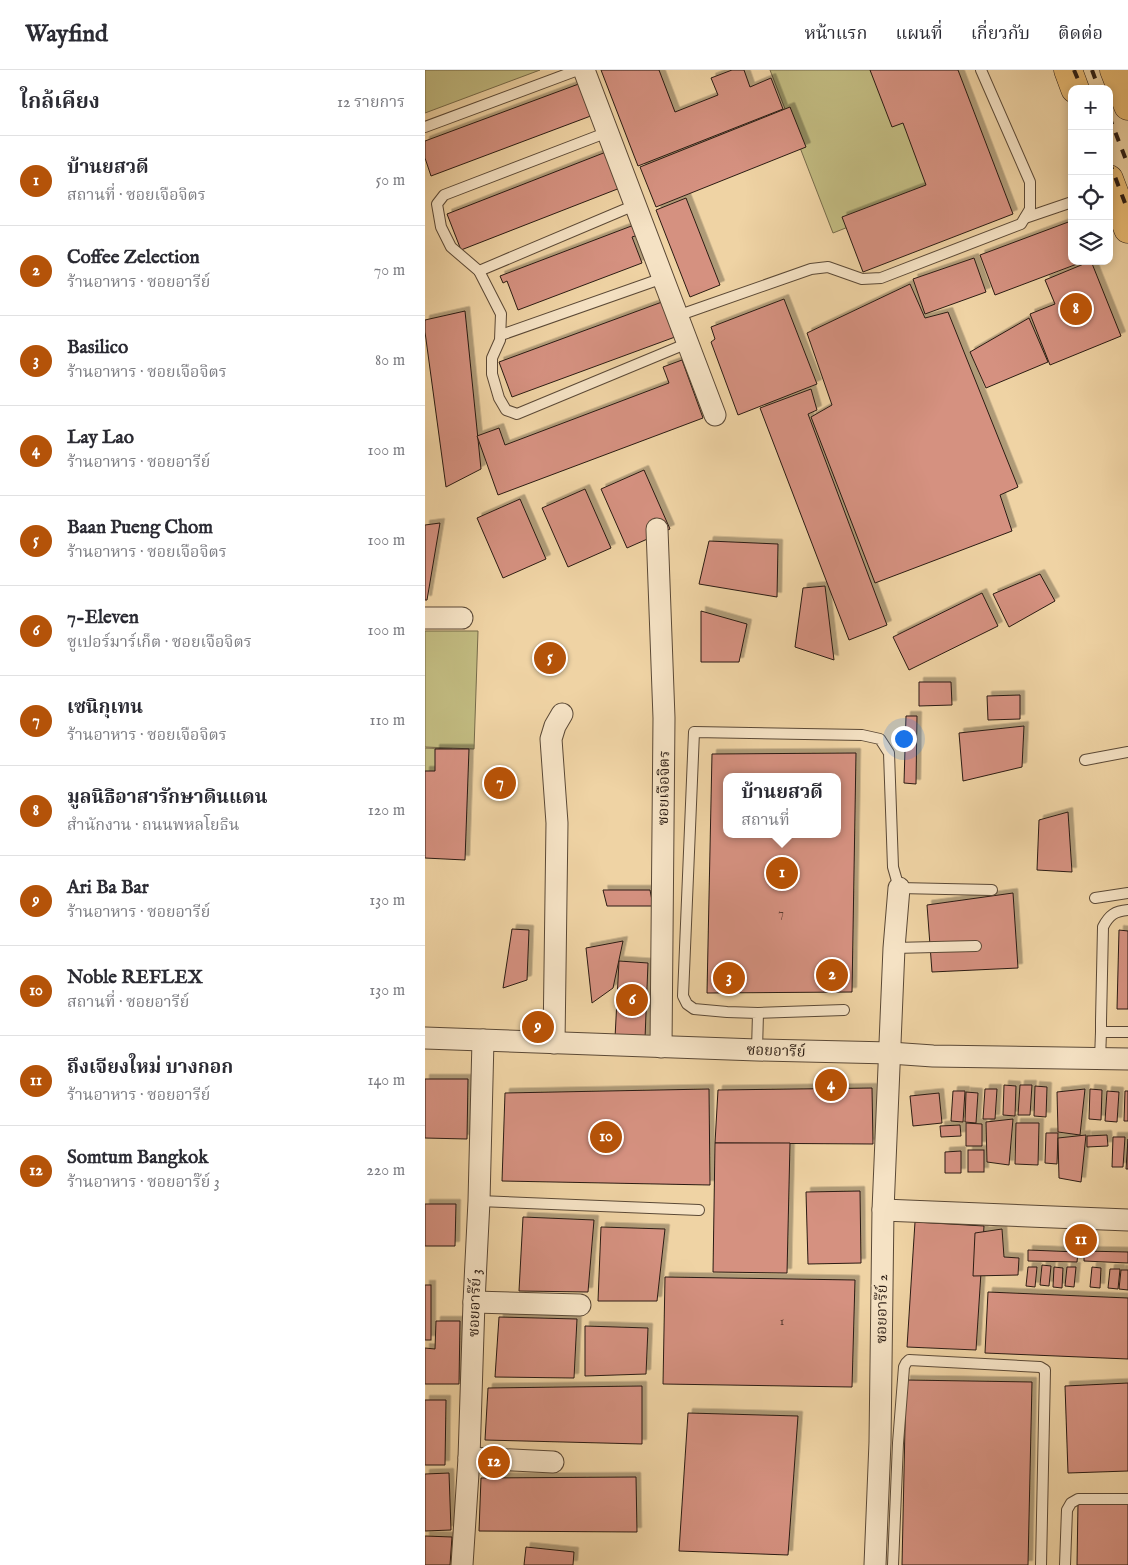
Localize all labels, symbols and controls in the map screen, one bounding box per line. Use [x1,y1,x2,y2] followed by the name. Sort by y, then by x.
[25,19,108,50] text: Wayfind
[804,23,867,46] text: หน้าแรก
[895,23,943,46] text: แผนที่
[971,23,1030,46] text: เกี่ยวกับ
[1058,23,1103,46] text: ติดต่อ
[1068,85,1113,265] map controls
[1068,85,1113,130] button: +
[20,89,100,116] text: ใกล้เคียง
[337,93,405,113] text: 12 รายการ
[1068,130,1113,175] button: −
[67,156,149,180] text: บ้านยสวดี
[33,171,39,191] text: 1
[376,171,405,191] text: 50 m
[1068,175,1113,220] button: locate
[67,186,206,206] text: สถานที่ · ซอยเจือจิตร
[1068,220,1113,265] button: layers
[67,246,200,270] text: Coffee Zelection
[32,261,40,281] text: 2
[374,261,405,281] text: 70 m
[67,273,210,293] text: ร้านอาหาร · ซอยอารีย์
[1060,290,1092,328] pin: 8
[67,336,128,360] text: Basilico
[33,351,39,371] text: 3
[375,351,405,371] text: 80 m
[67,363,227,383] text: ร้านอาหาร · ซอยเจือจิตร
[67,426,134,450] text: Lay Lao
[32,441,40,461] text: 4
[368,441,405,461] text: 100 m
[67,453,210,473] text: ร้านอาหาร · ซอยอารีย์
[67,516,213,540] text: Baan Pueng Chom
[33,531,39,551] text: 5
[368,531,405,551] text: 100 m
[67,543,227,563] text: ร้านอาหาร · ซอยเจือจิตร
[67,606,139,630] text: 7-Eleven
[33,621,39,641] text: 6
[368,621,405,641] text: 100 m
[67,633,252,653] text: ซูเปอร์มาร์เก็ต · ซอยเจือจิตร
[534,639,566,677] pin: 5
[67,696,143,720] text: เซนิกุเทน
[32,711,40,731] text: 7
[369,711,405,731] text: 110 m
[67,726,227,746] text: ร้านอาหาร · ซอยเจือจิตร
[891,726,917,752] your location
[654,750,674,826] street label: ซอยเจือจิตร
[484,764,516,802] pin: 7
[723,773,841,838] popup
[741,781,823,805] text: บ้านยสวดี
[67,786,268,810] text: มูลนิธิอาสารักษาดินแดน
[33,801,39,821] text: 8
[368,801,405,821] text: 120 m
[741,811,790,831] text: สถานที่
[67,816,239,836] text: สำนักงาน · ถนนพหลโยธิน
[766,854,798,892] pin: 1
[67,876,149,900] text: Ari Ba Bar
[33,891,39,911] text: 9
[369,891,405,911] text: 130 m
[67,903,210,923] text: ร้านอาหาร · ซอยอารีย์
[778,906,784,921] house number: 7
[816,956,848,994] pin: 2
[713,959,745,997] pin: 3
[67,966,203,990] text: Noble REFLEX
[29,981,43,1001] text: 10
[369,981,405,1001] text: 130 m
[616,981,648,1019] pin: 6
[67,993,189,1013] text: สถานที่ · ซอยอารีย์
[522,1008,554,1046] pin: 9
[746,1039,806,1062] street label: ซอยอารีย์
[67,1056,233,1080] text: ถึงเจียงใหม่ บางกอก
[815,1066,847,1104] pin: 4
[30,1071,42,1091] text: 11
[367,1071,405,1091] text: 140 m
[67,1086,210,1106] text: ร้านอาหาร · ซอยอารีย์
[590,1118,622,1156] pin: 10
[67,1146,208,1170] text: Somtum Bangkok
[29,1161,43,1181] text: 12
[366,1161,405,1181] text: 220 m
[67,1173,220,1193] text: ร้านอาหาร · ซอยอาร๊ย์ 3
[1065,1221,1097,1259] pin: 11
[463,1269,486,1337] street label: ซอยอาร๊ย์ 3
[871,1274,892,1344] street label: ซอยอาร๊ย์ 2
[780,1314,784,1329] house number: 1
[478,1443,510,1481] pin: 12

